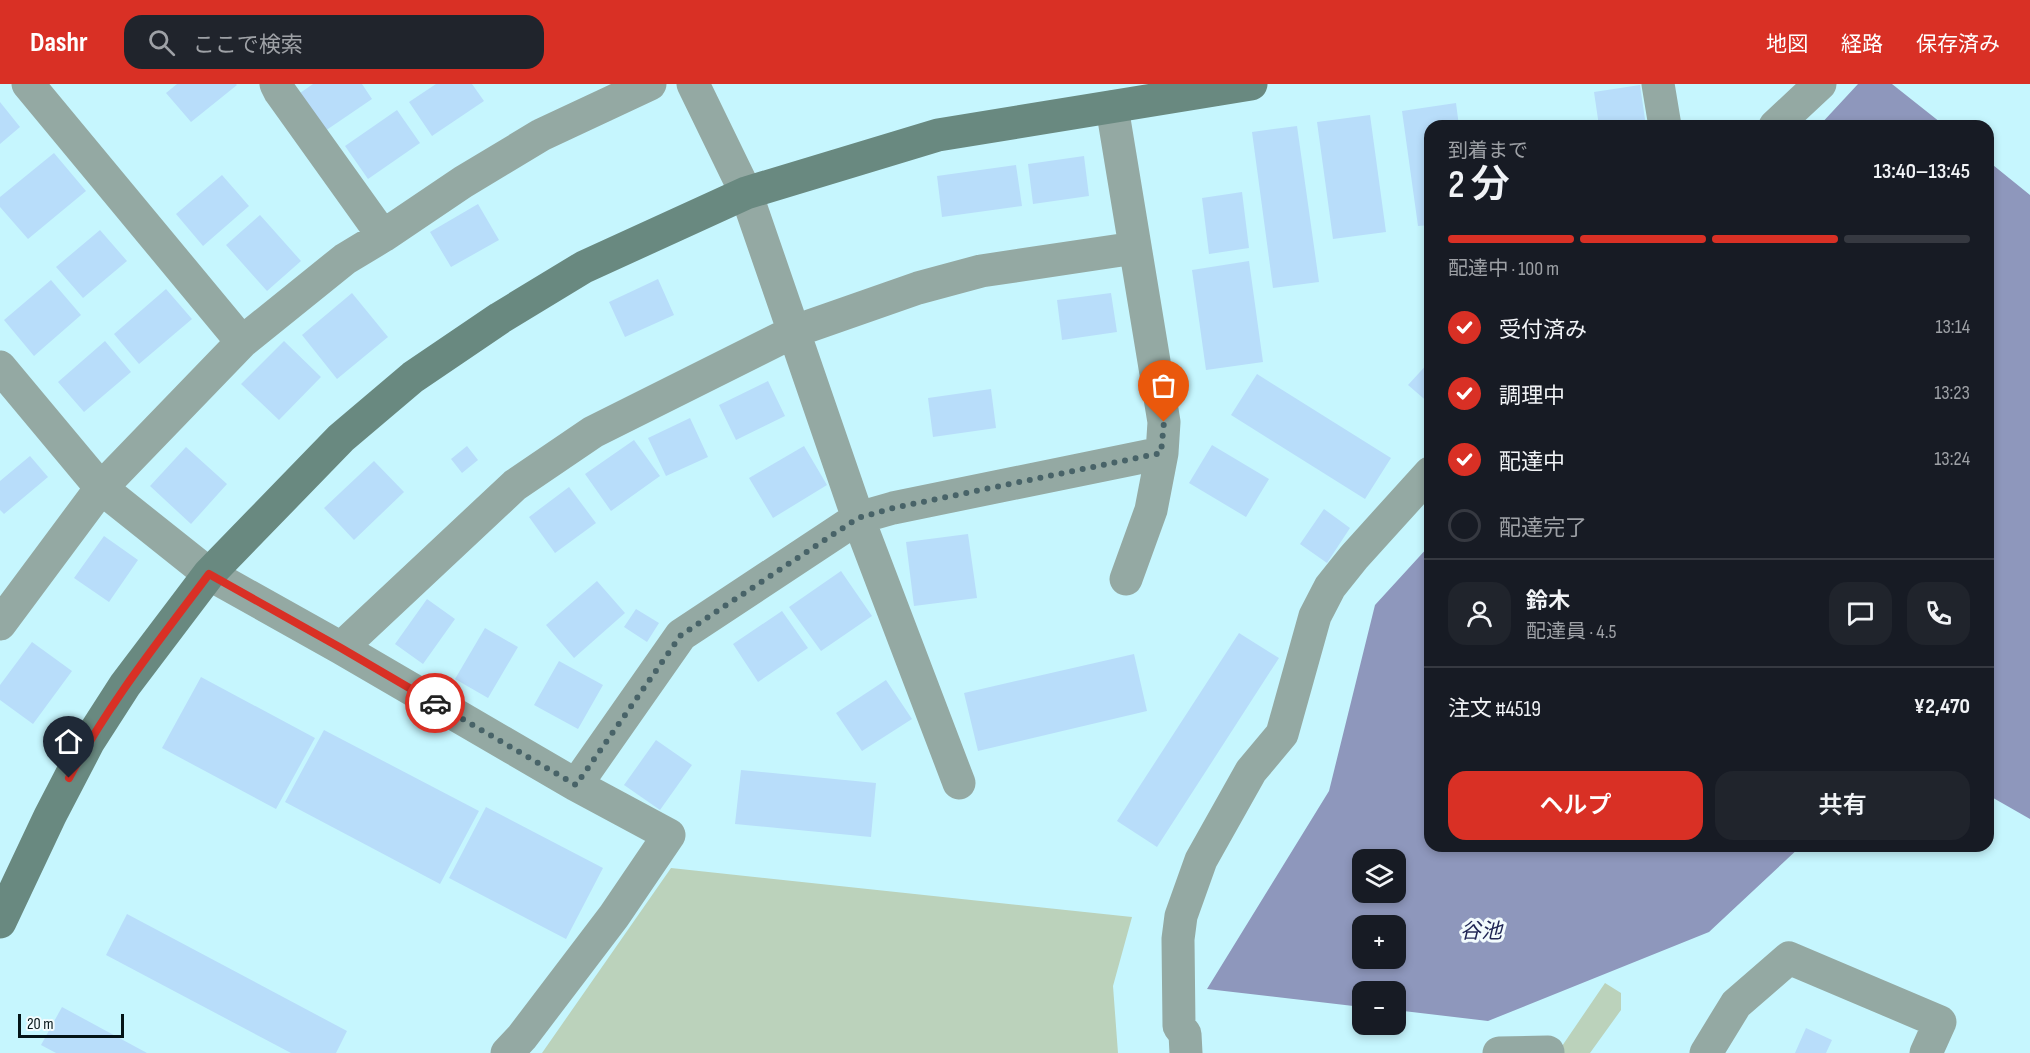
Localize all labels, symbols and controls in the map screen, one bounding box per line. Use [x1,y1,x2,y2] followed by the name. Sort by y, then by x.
[124,15,544,69] search box
[30,26,88,59] text: Dashr
[145,26,178,59] icon: search
[193,32,303,59] text: ここで検索
[1766,32,1808,57] text: 地図
[1841,32,1883,57] text: 経路
[1916,32,2000,57] text: 保存済み
[1448,139,1528,163] text: 到着まで
[1873,158,1970,185] text: 13:40–13:45
[1448,162,1510,209] text: 2 分
[1448,257,1559,281] text: 配達中 · 100 m
[1448,311,1481,344] icon: check
[1935,315,1970,339] text: 13:14
[1499,317,1587,344] text: 受付済み
[1138,360,1189,422] pin
[1147,369,1180,402] icon: bag
[1448,377,1481,410] icon: check
[1934,381,1970,405] text: 13:23
[1499,383,1565,410] text: 調理中
[1448,443,1481,476] icon: check
[1934,447,1970,471] text: 13:24
[1499,449,1565,476] text: 配達中
[1499,515,1587,542] text: 配達完了
[1448,582,1511,645] button: person
[1829,582,1892,645] button: chat
[1907,582,1970,645] button: phone
[1526,588,1570,615] text: 鈴木
[1526,620,1616,644] text: 配達員 · 4.5
[405,673,465,733] courier
[419,687,452,720] icon: car
[1914,693,1970,720] text: ¥2,470
[1448,696,1541,723] text: 注文 #4519
[43,716,94,778] pin
[52,725,85,758] icon: home
[1448,771,1703,840] button: ヘルプ
[1715,771,1970,840] button: 共有
[1352,849,1406,1035] map controls
[1352,849,1406,903] button: layers
[1352,915,1406,969] button: +
[1460,919,1504,944] water label: 谷池
[1352,981,1406,1035] button: −
[18,1011,124,1038] scale bar
[27,1015,54,1034] text: 20 m

